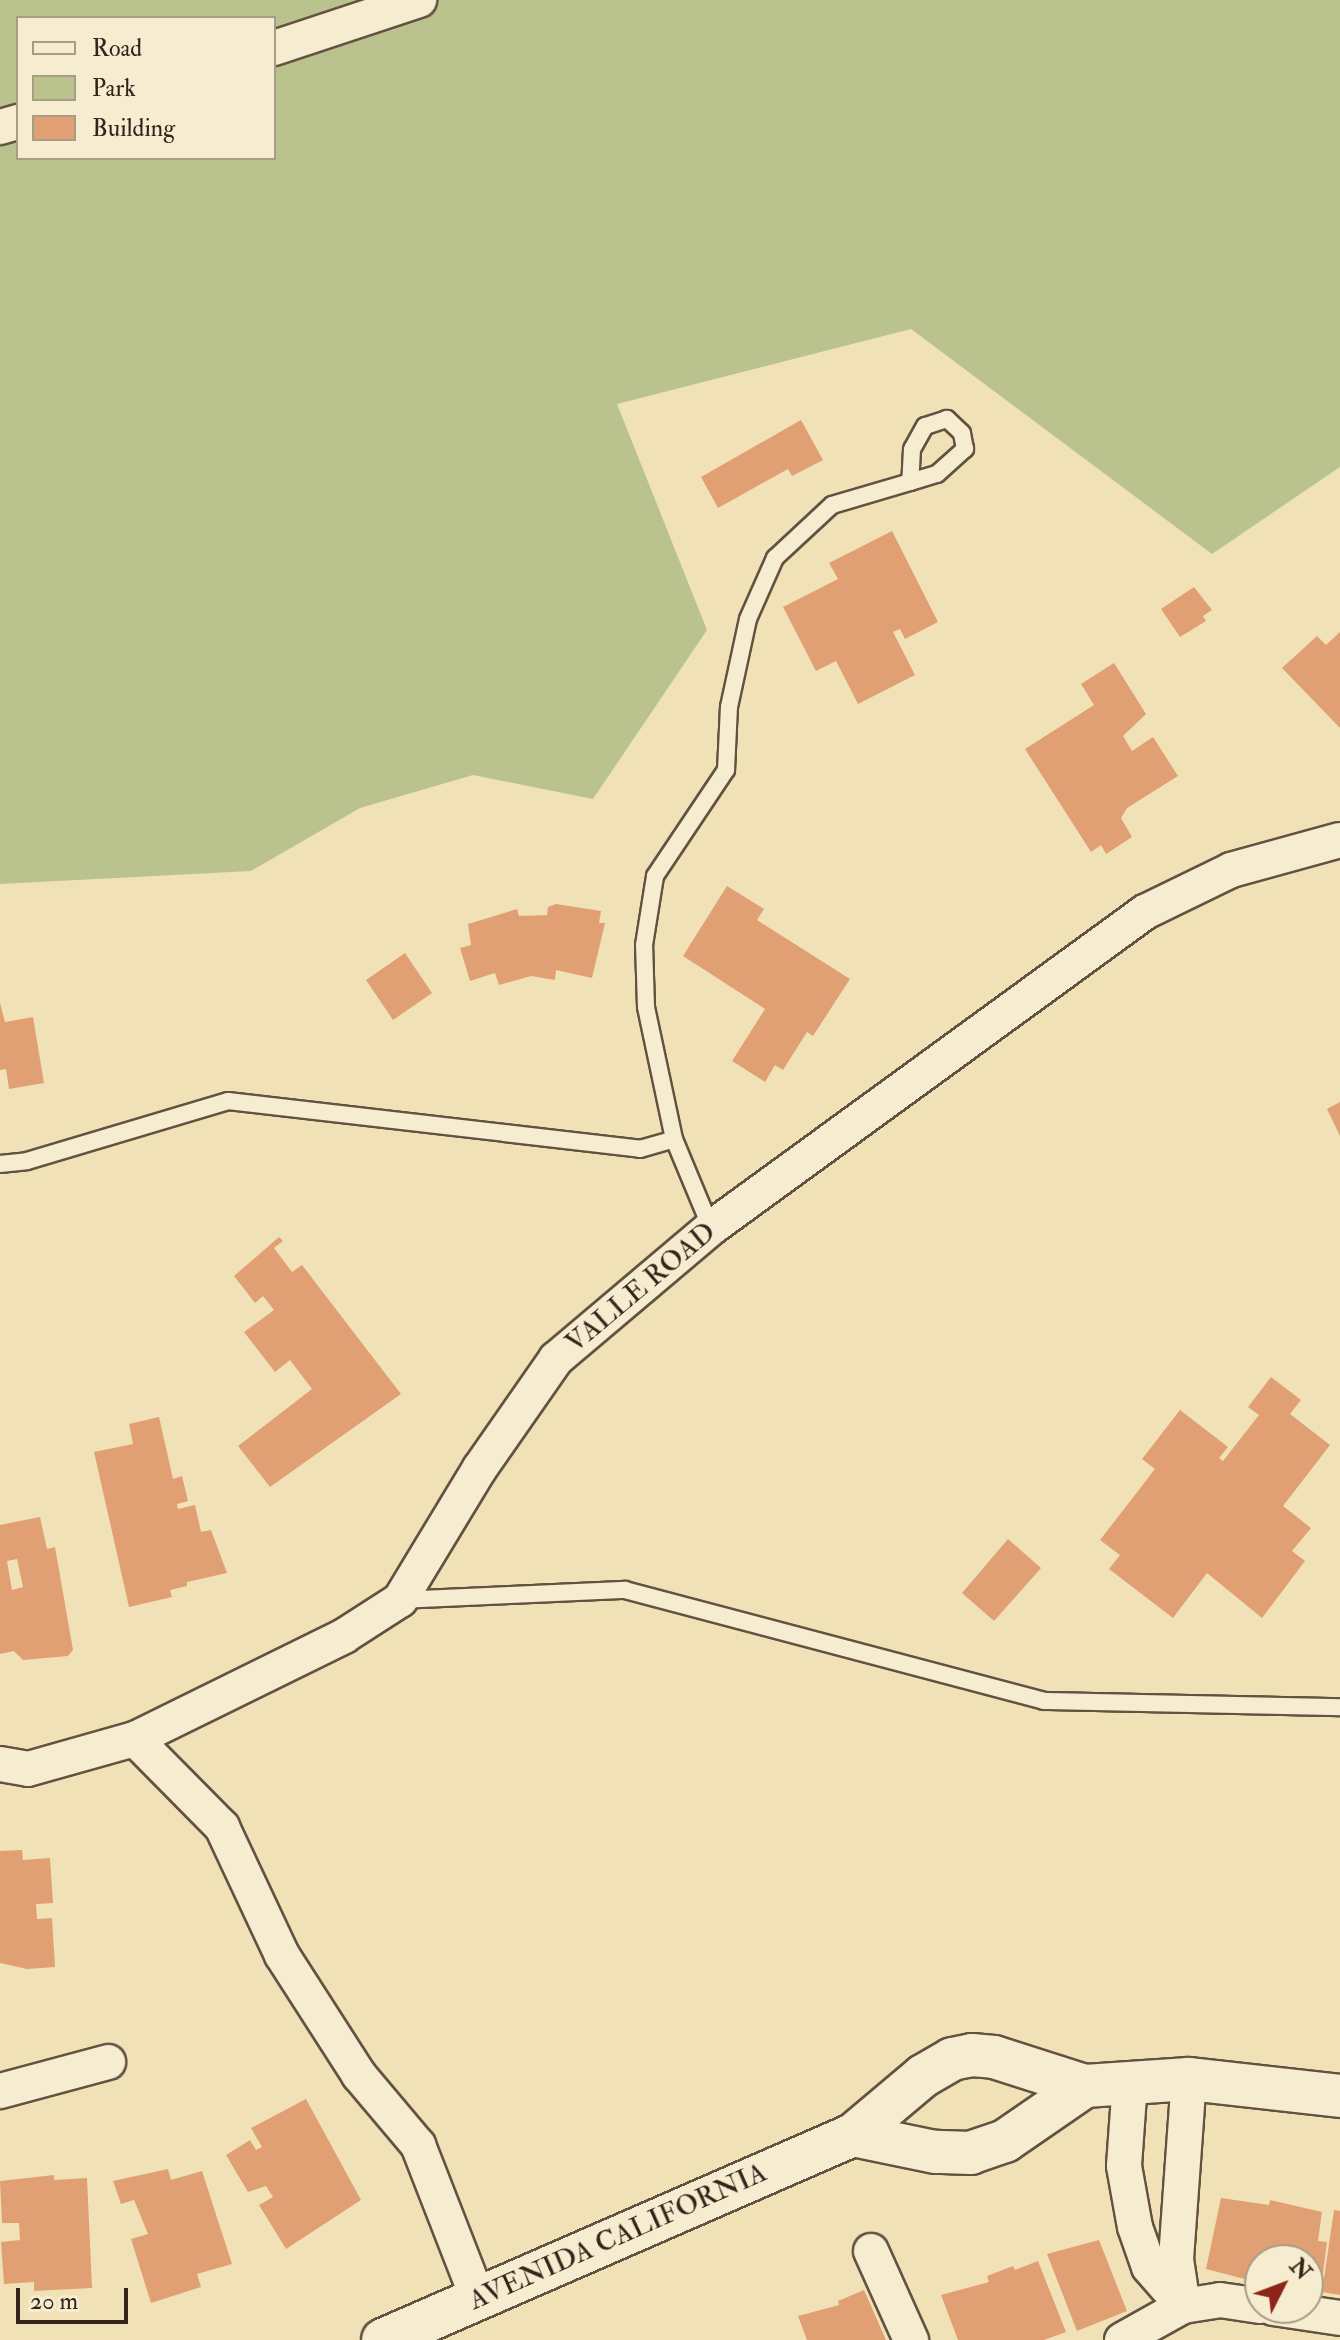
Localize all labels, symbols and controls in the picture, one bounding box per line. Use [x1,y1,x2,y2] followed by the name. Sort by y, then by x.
[16,16,276,160] legend
[92,33,142,64] text: Road
[92,73,136,104] text: Park
[92,113,175,144] text: Building
[559,1216,723,1360] street label: VALLE ROAD
[464,2156,772,2318] street label: AVENIDA CALIFORNIA
[1244,2244,1324,2324] north arrow
[1283,2253,1317,2286] text: N
[20,2272,132,2322] scale bar
[30,2286,78,2317] text: 20 m

